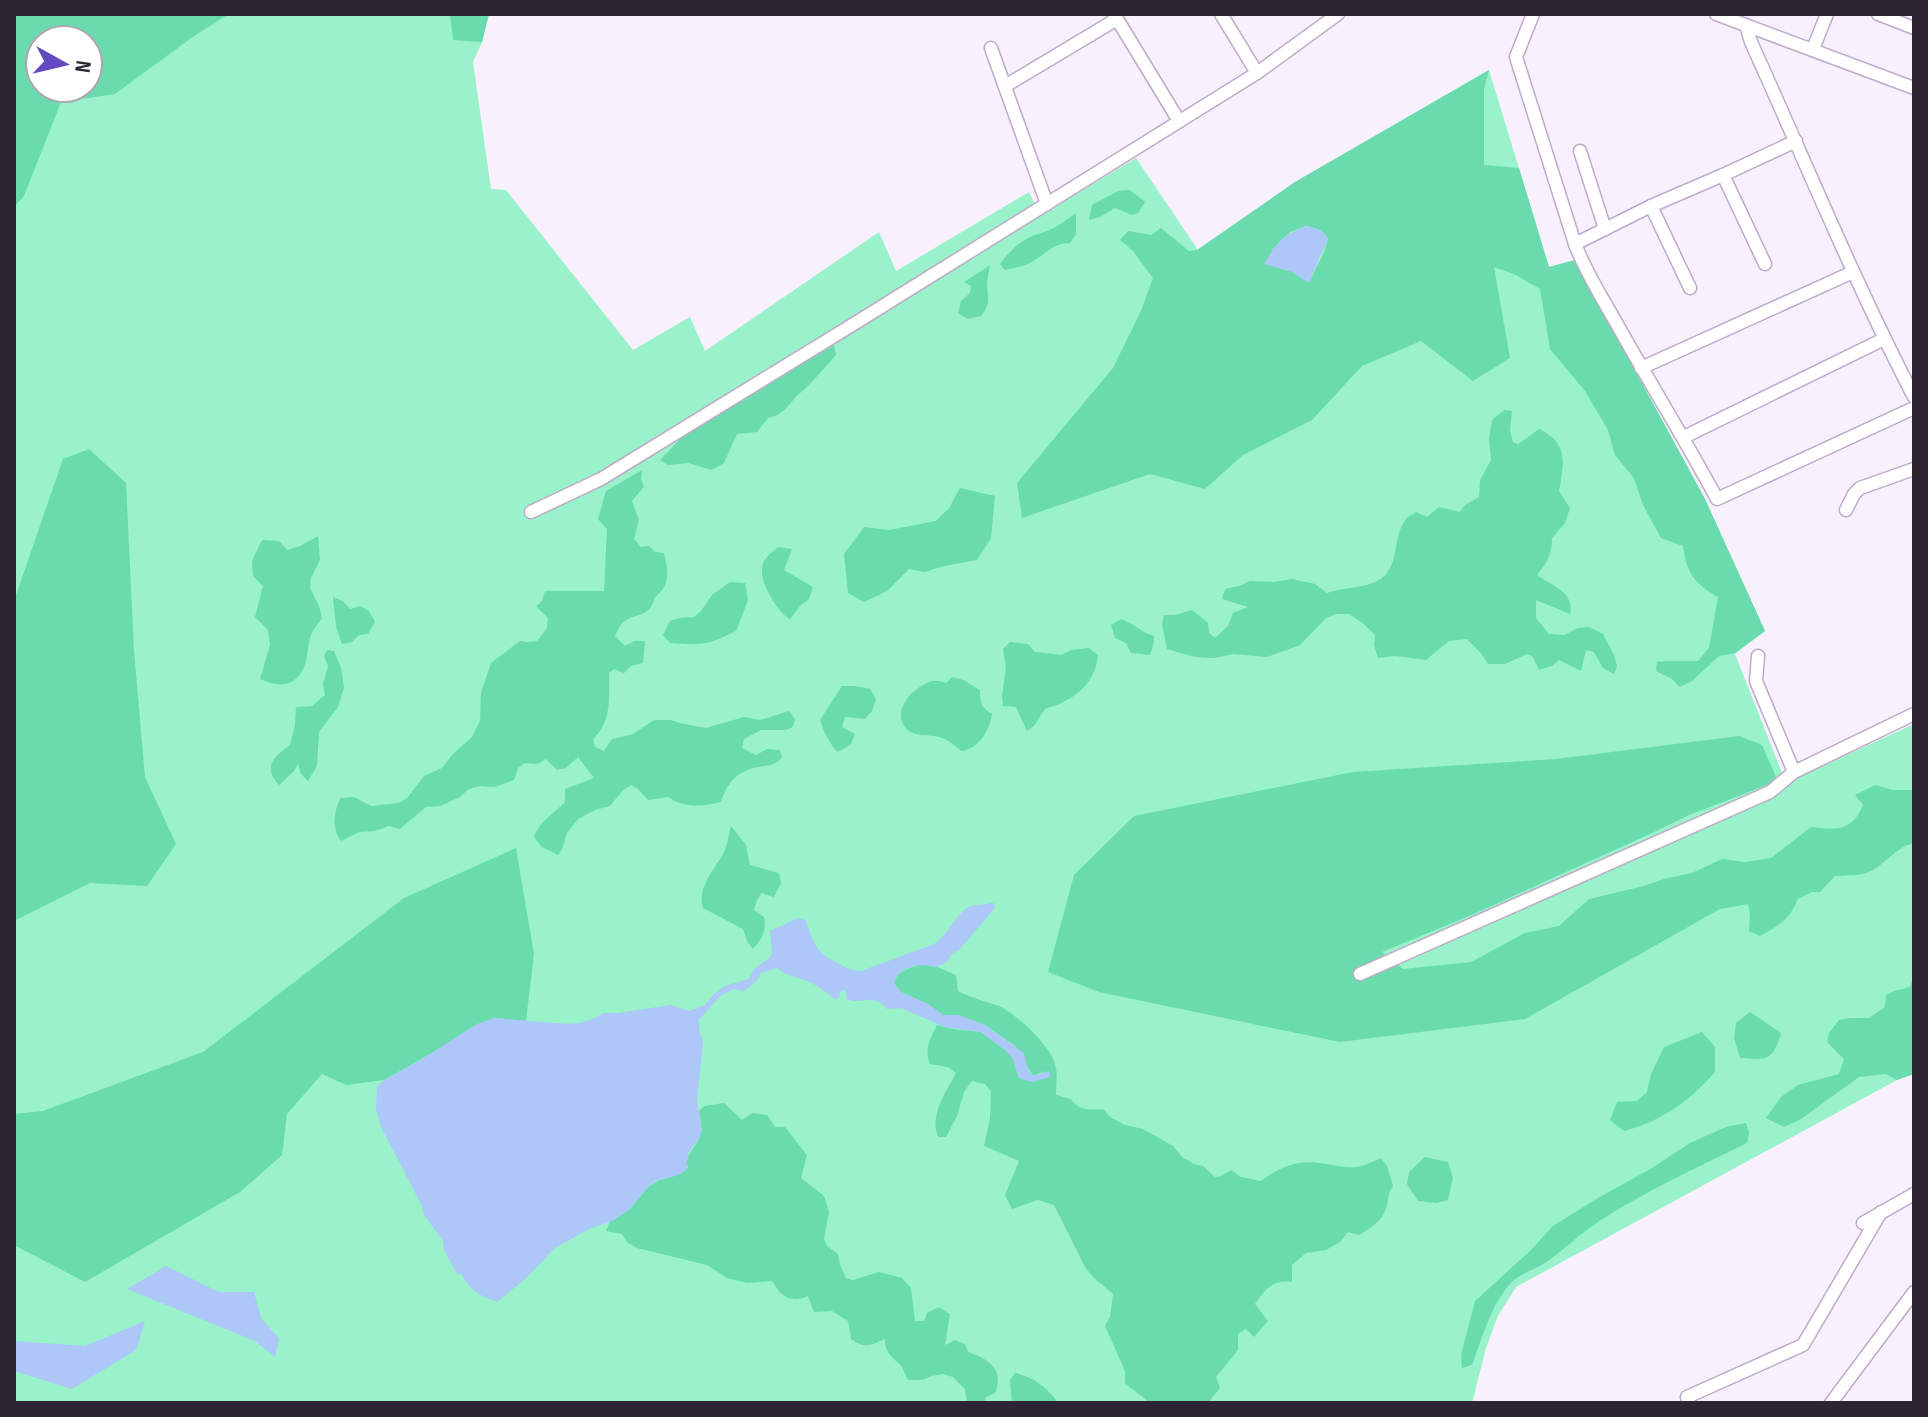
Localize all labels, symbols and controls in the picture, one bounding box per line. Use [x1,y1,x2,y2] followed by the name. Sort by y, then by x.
[24,24,104,104] north arrow
[68,59,97,74] text: N

